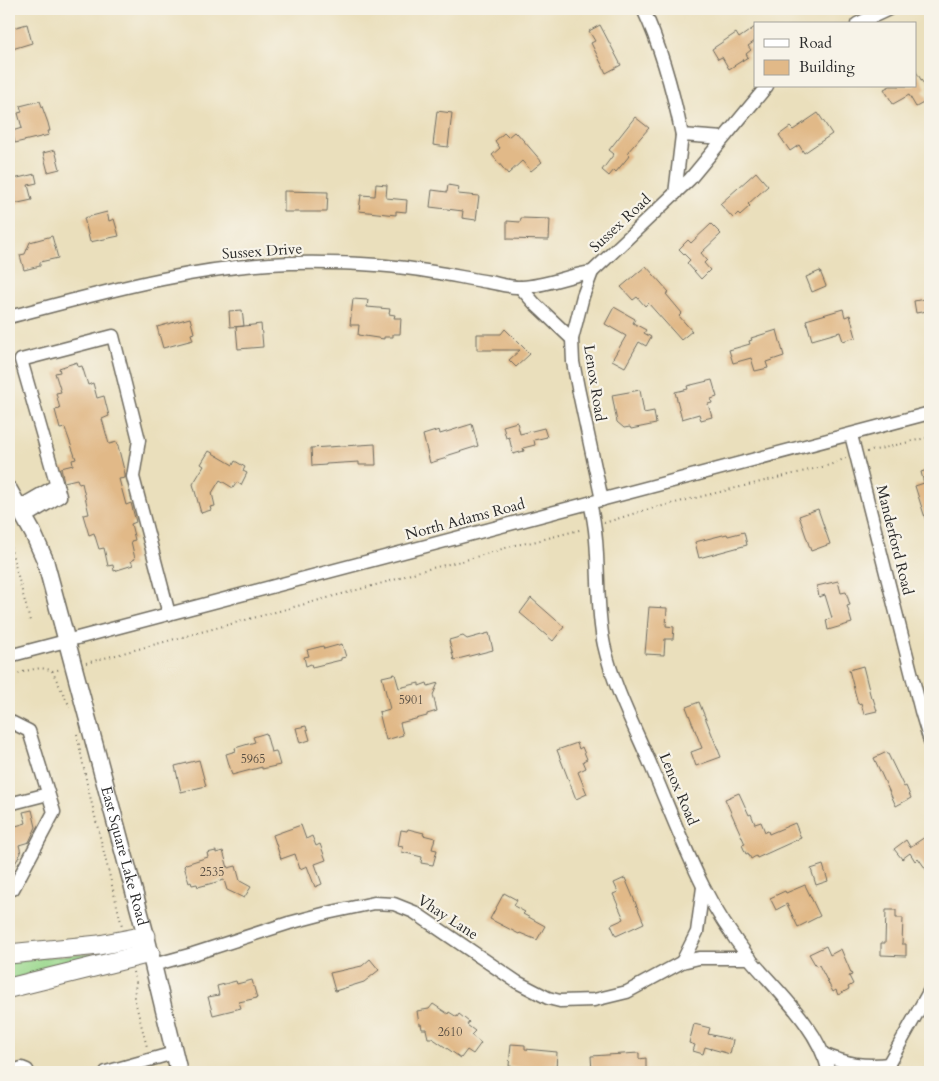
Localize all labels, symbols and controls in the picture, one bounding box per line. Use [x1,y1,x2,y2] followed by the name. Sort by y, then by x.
[754,22,916,88] legend
[799,33,832,53] text: Road
[799,57,855,77] text: Building
[585,189,655,257] street label: Sussex Road
[221,238,303,264] street label: Sussex Drive
[579,343,611,423] street label: Lenox Road
[872,483,918,597] street label: Manderford Road
[403,493,527,545] street label: North Adams Road
[399,692,423,708] house number: 5901
[655,750,703,828] street label: Lenox Road
[241,751,265,767] house number: 5965
[96,784,153,928] street label: East Square Lake Road
[200,864,224,880] house number: 2535
[414,890,482,944] street label: Vhay Lane
[438,1024,462,1040] house number: 2610

